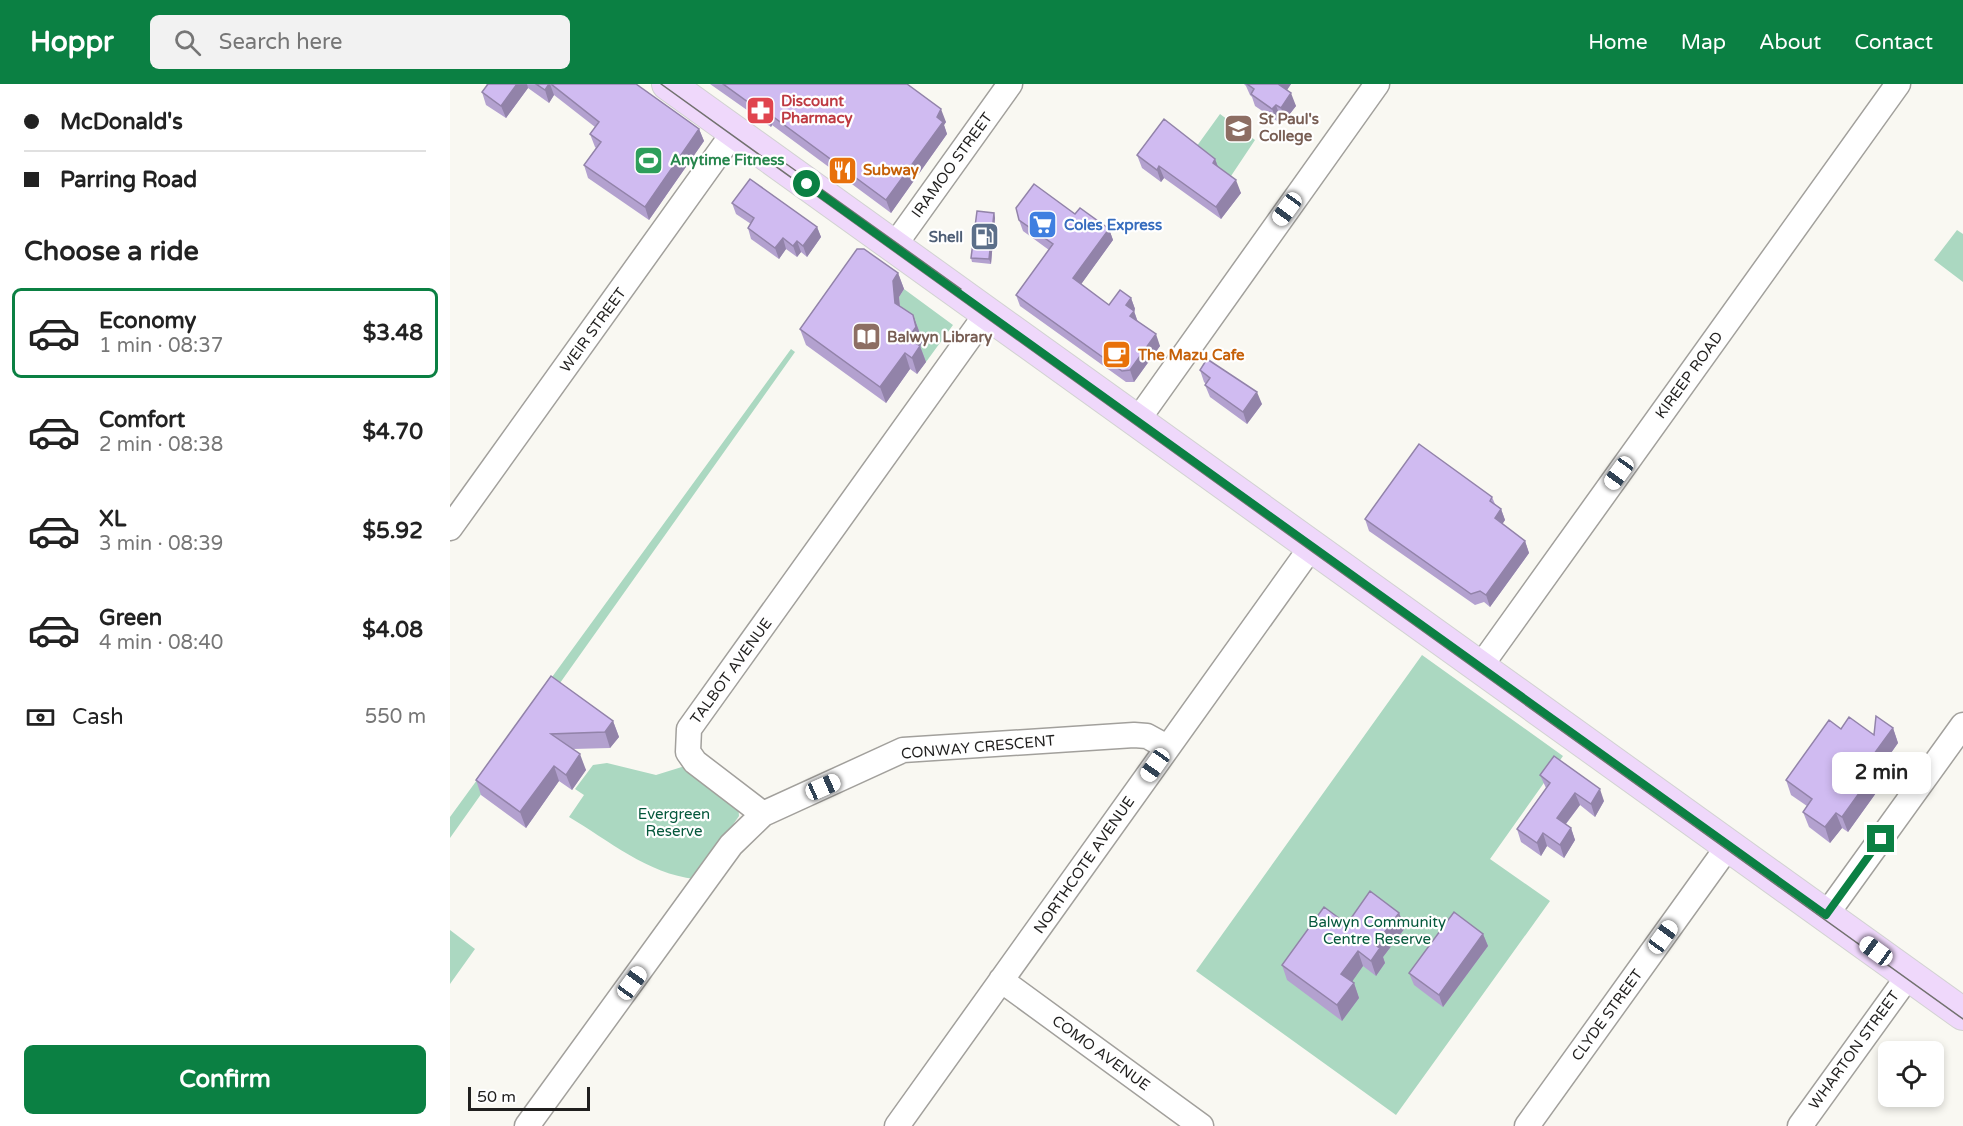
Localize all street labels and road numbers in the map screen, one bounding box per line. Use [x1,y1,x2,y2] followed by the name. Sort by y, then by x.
[908,109,996,221] street label: IRAMOO STREET
[556,284,630,376] street label: WEIR STREET
[1651,328,1727,422] street label: KIREEP ROAD
[686,614,776,728] street label: TALBOT AVENUE
[900,731,1056,763] street label: CONWAY CRESCENT
[1030,793,1138,937] street label: NORTHCOTE AVENUE
[1568,966,1646,1064] street label: CLYDE STREET
[1805,987,1903,1113] street label: WHARTON STREET
[1049,1012,1153,1094] street label: COMO AVENUE

